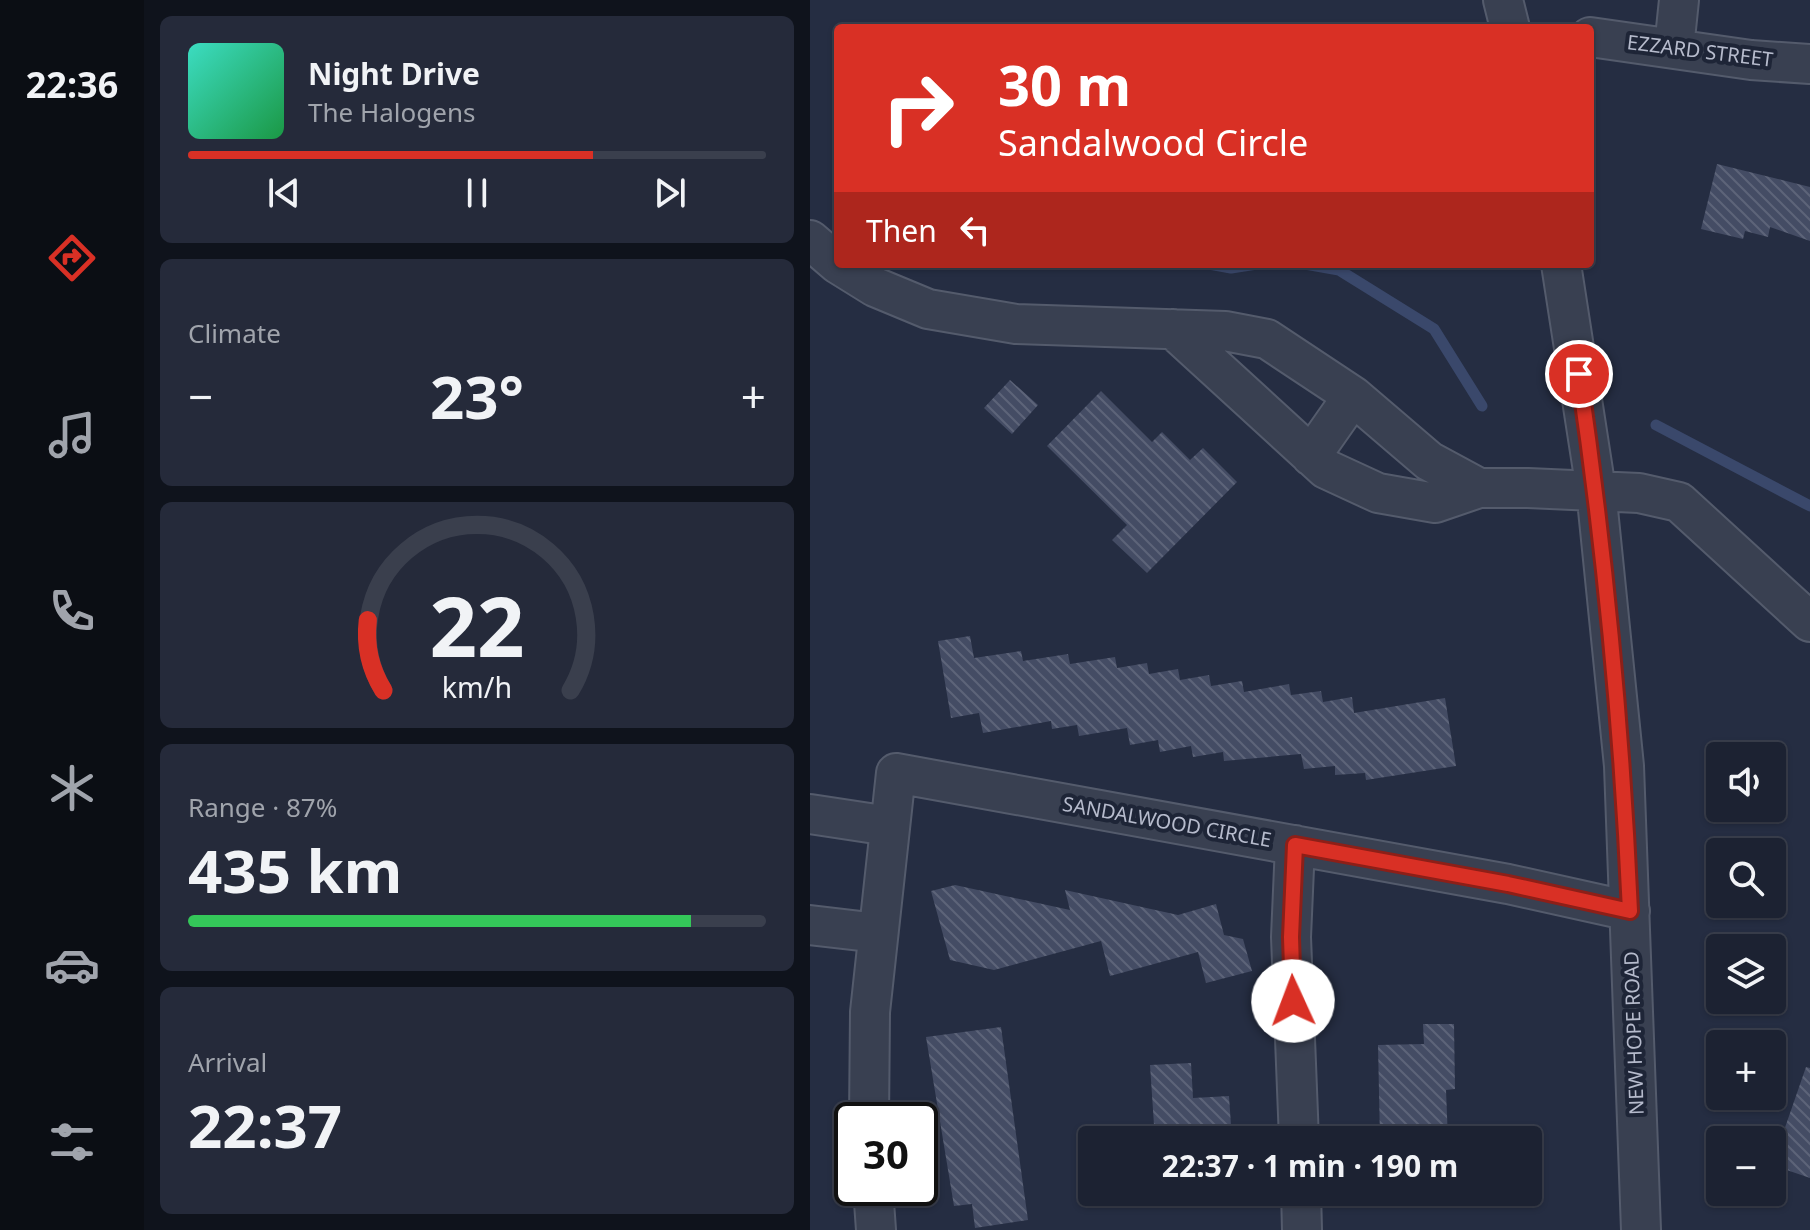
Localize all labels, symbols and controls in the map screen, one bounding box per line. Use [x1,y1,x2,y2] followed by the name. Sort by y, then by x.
[1626,28,1775,73] street label: EZZARD STREET
[998,46,1131,122] text: 30 m
[308,53,480,94] text: Night Drive
[866,56,970,160] icon: right
[26,60,118,109] text: 22:36
[308,94,475,130] text: The Halogens
[998,118,1308,167] text: Sandalwood Circle
[262,171,306,215] icon: previous
[455,171,499,215] icon: pause
[648,171,692,215] icon: next
[953,208,997,252] icon: left
[866,210,937,251] text: Then
[44,230,100,286] icon: directions
[188,315,281,351] text: Climate
[1545,340,1613,408] pin
[1557,352,1601,396] icon: arrive
[430,355,524,437] text: 23°
[188,366,213,426] text: −
[741,366,766,426] text: +
[44,407,100,463] icon: music
[429,568,525,681] text: 22
[44,583,100,639] icon: phone
[442,667,512,706] text: km/h
[1706,742,1786,1206] map controls
[1706,742,1786,822] button: sound
[44,760,100,816] icon: climate
[188,789,337,825] text: Range · 87%
[1061,790,1274,853] street label: SANDALWOOD CIRCLE
[188,829,402,911] text: 435 km
[1706,838,1786,918] button: search
[1706,934,1786,1014] button: layers
[44,937,100,993] icon: car
[1617,951,1650,1115] street label: NEW HOPE ROAD
[1251,959,1335,1043] position arrow
[1706,1030,1786,1110] button: +
[188,1044,267,1080] text: Arrival
[188,1084,342,1166] text: 22:37
[834,1102,938,1206] speed limit sign: 30
[44,1114,100,1170] icon: filters
[1706,1126,1786,1206] button: −
[1162,1145,1458,1186] text: 22:37 · 1 min · 190 m

